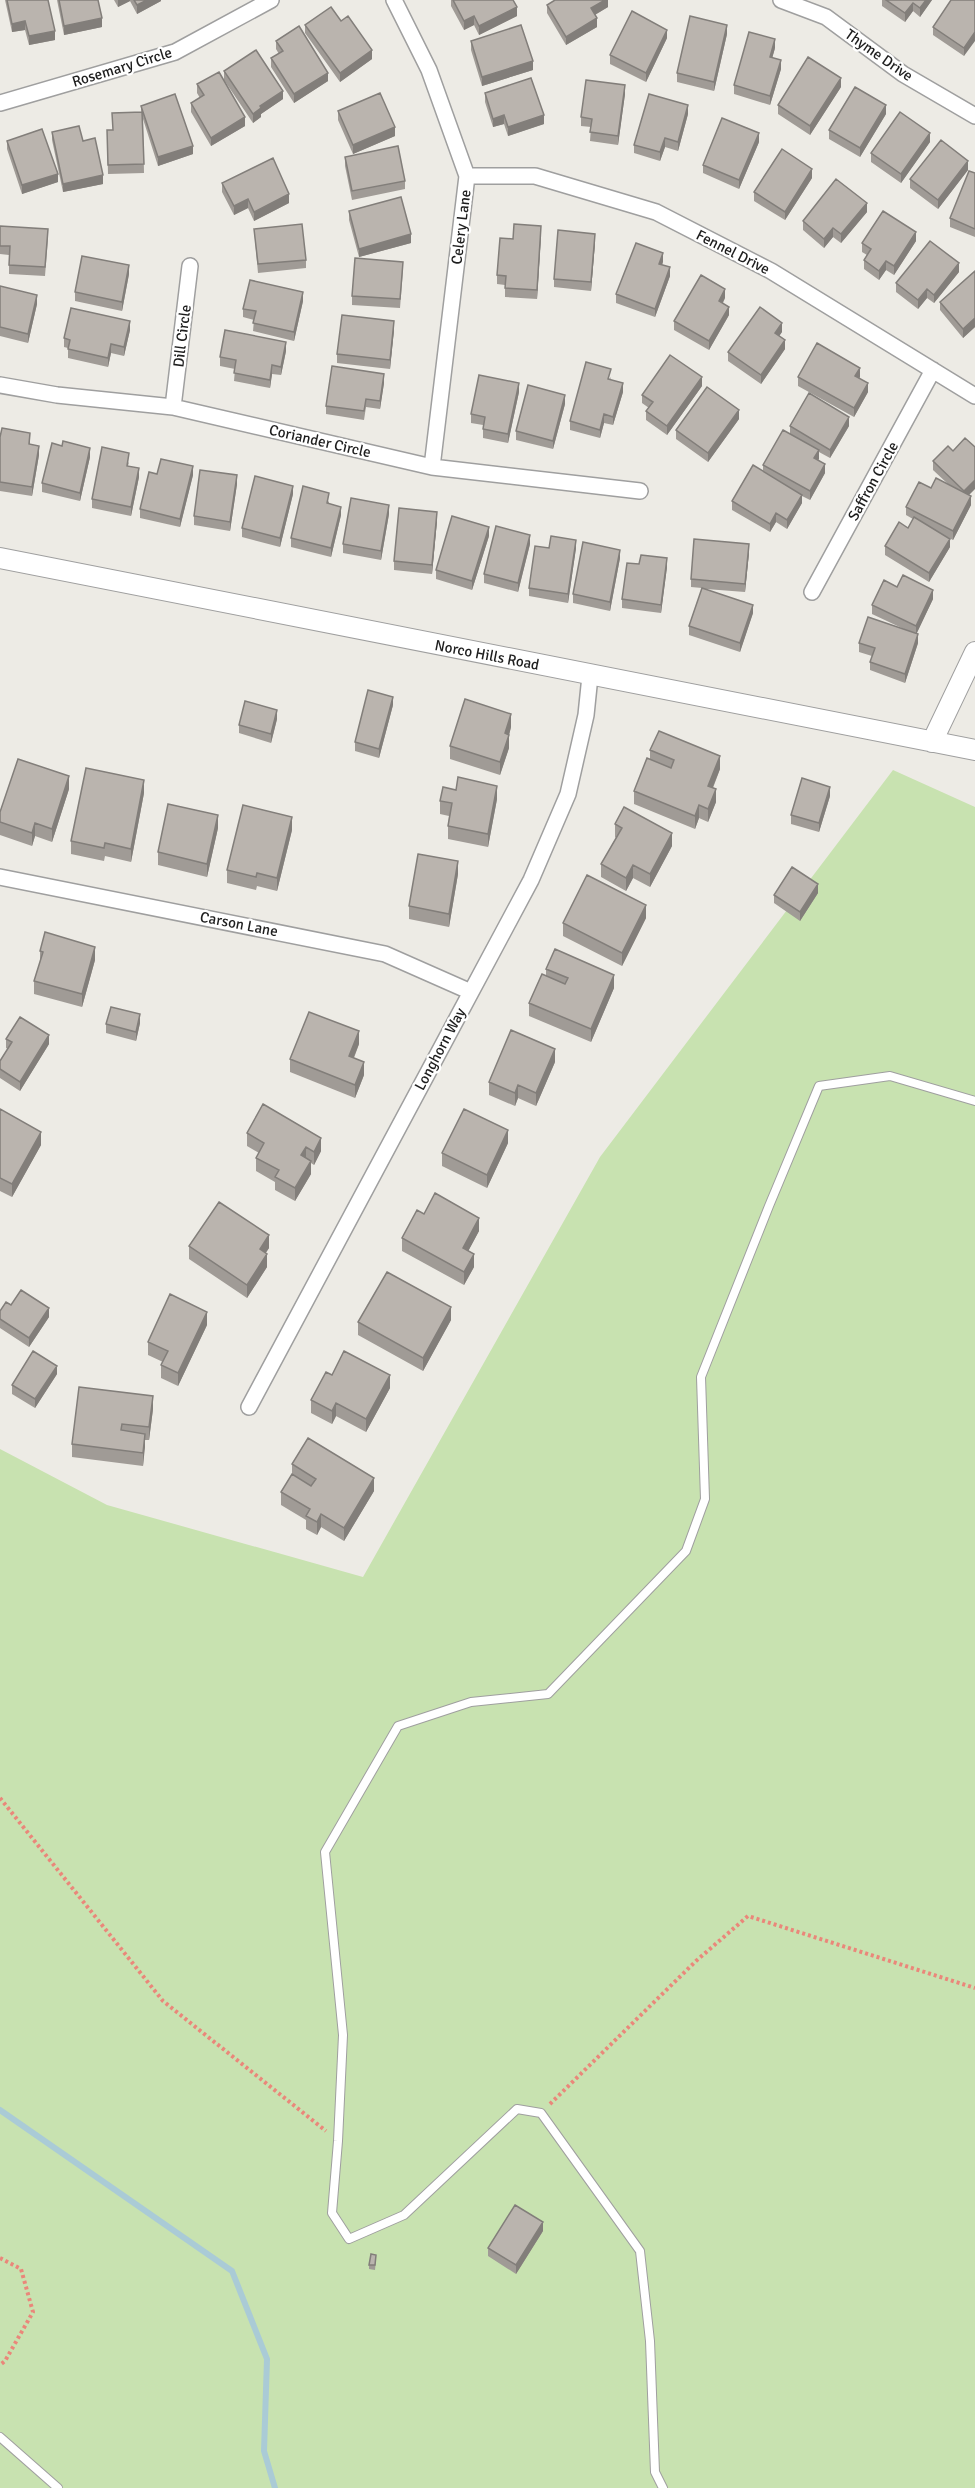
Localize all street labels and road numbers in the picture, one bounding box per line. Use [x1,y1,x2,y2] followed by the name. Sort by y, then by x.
[842,25,916,85] street label: Thyme Drive
[70,43,174,91] street label: Rosemary Circle
[447,188,475,266] street label: Celery Lane
[693,226,773,278] street label: Fennel Drive
[169,304,195,368] street label: Dill Circle
[267,421,373,461] street label: Coriander Circle
[844,438,902,524] street label: Saffron Circle
[433,636,541,674] street label: Norco Hills Road
[199,908,279,940] street label: Carson Lane
[411,1005,469,1093] street label: Longhorn Way

